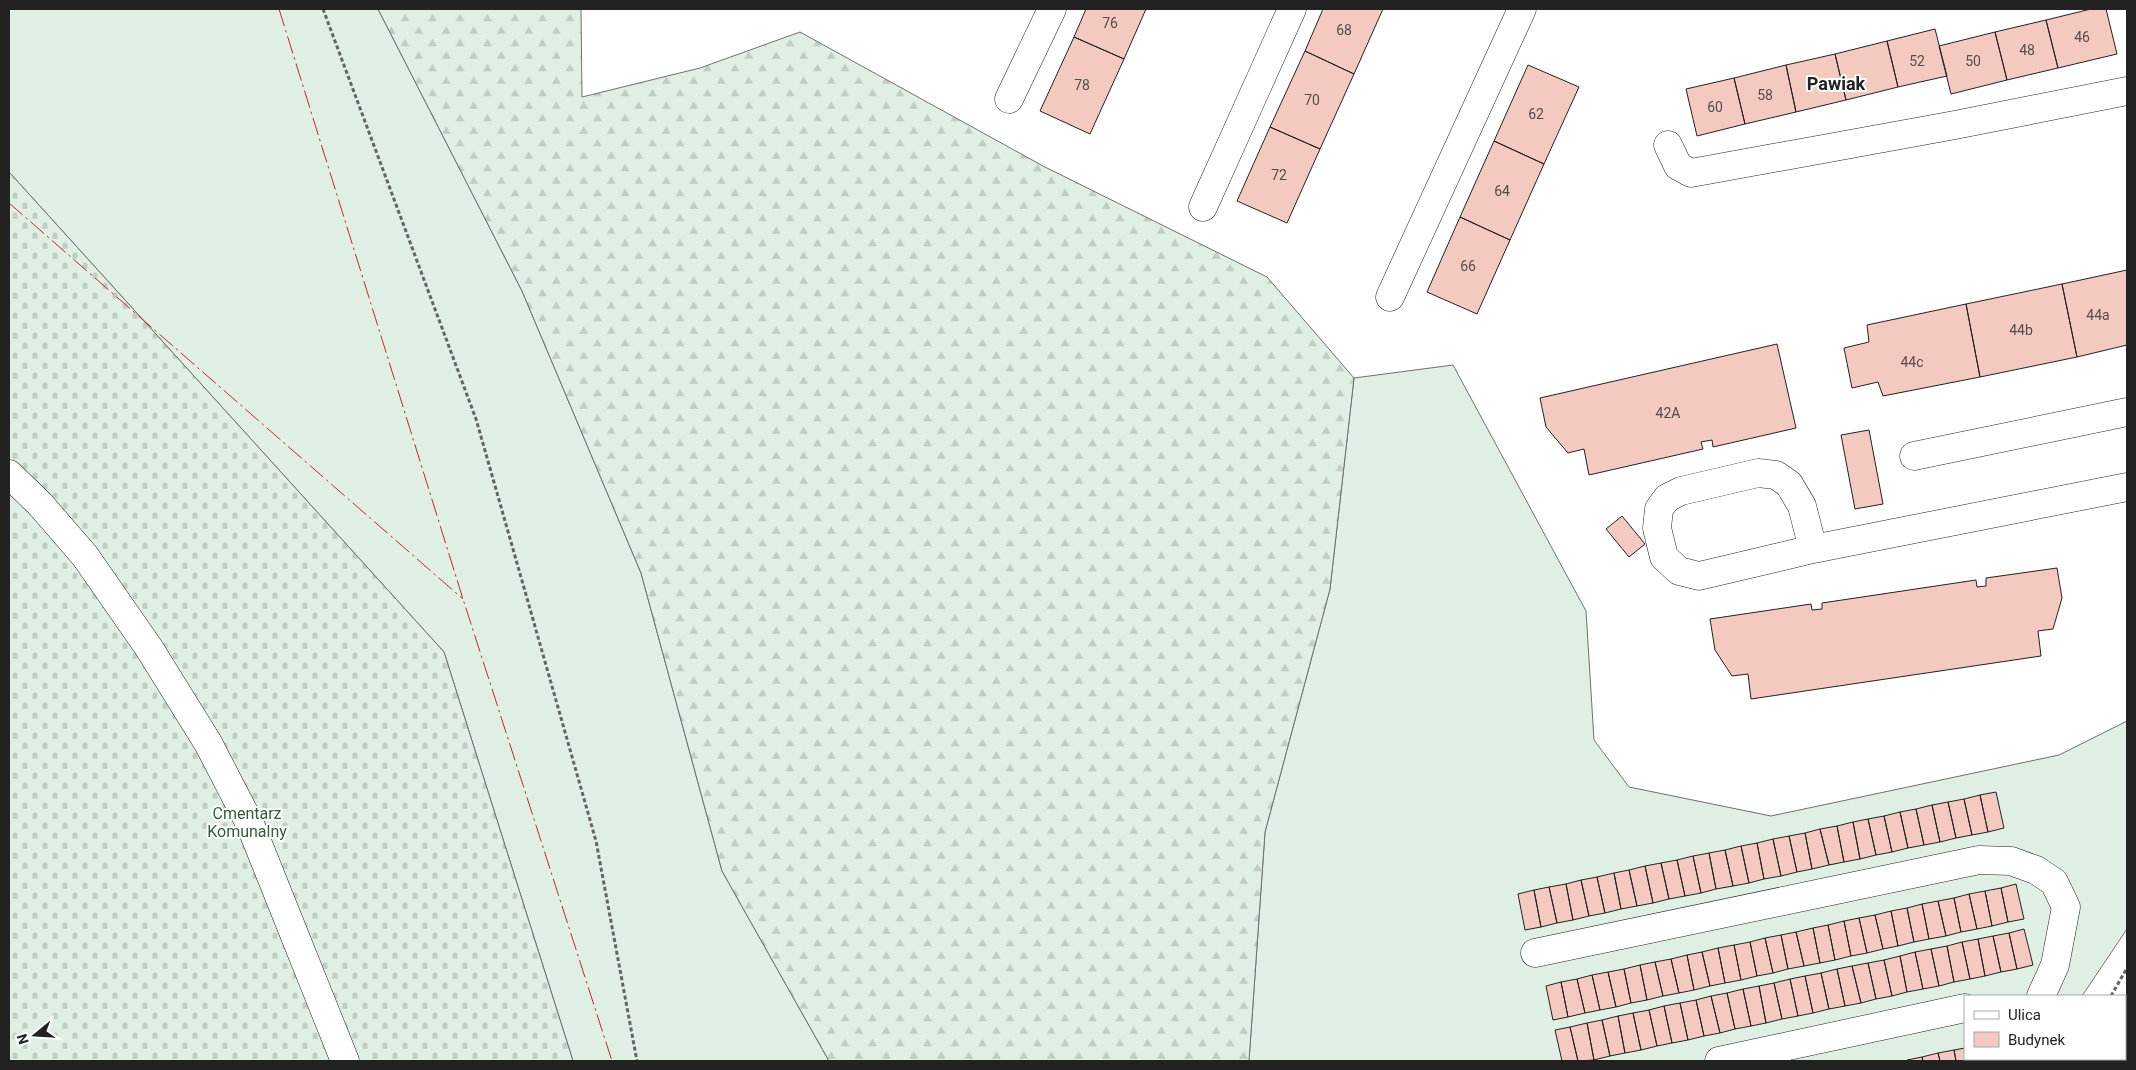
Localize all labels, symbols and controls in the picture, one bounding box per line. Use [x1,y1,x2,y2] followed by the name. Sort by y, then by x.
[1102,15,1118,31] house number: 76
[1336,22,1352,38] house number: 68
[2074,29,2090,45] house number: 46
[2019,42,2035,58] house number: 48
[1909,53,1925,69] house number: 52
[1965,53,1981,69] house number: 50
[1807,73,1866,94] district label: Pawiak
[1074,77,1090,93] house number: 78
[1757,87,1773,103] house number: 58
[1304,92,1320,108] house number: 70
[1707,99,1723,115] house number: 60
[1528,106,1544,122] house number: 62
[1271,167,1287,183] house number: 72
[1494,183,1510,199] house number: 64
[1460,258,1476,274] house number: 66
[2086,307,2110,323] house number: 44a
[2009,322,2033,338] house number: 44b
[1900,354,1924,370] house number: 44c
[1656,405,1680,421] house number: 42A
[207,804,287,841] park label: Cmentarz Komunalny
[1964,995,2126,1060] legend
[2008,1006,2041,1024] text: Ulica
[10,1010,60,1060] north arrow
[2008,1031,2065,1049] text: Budynek
[13,1032,32,1046] text: N

